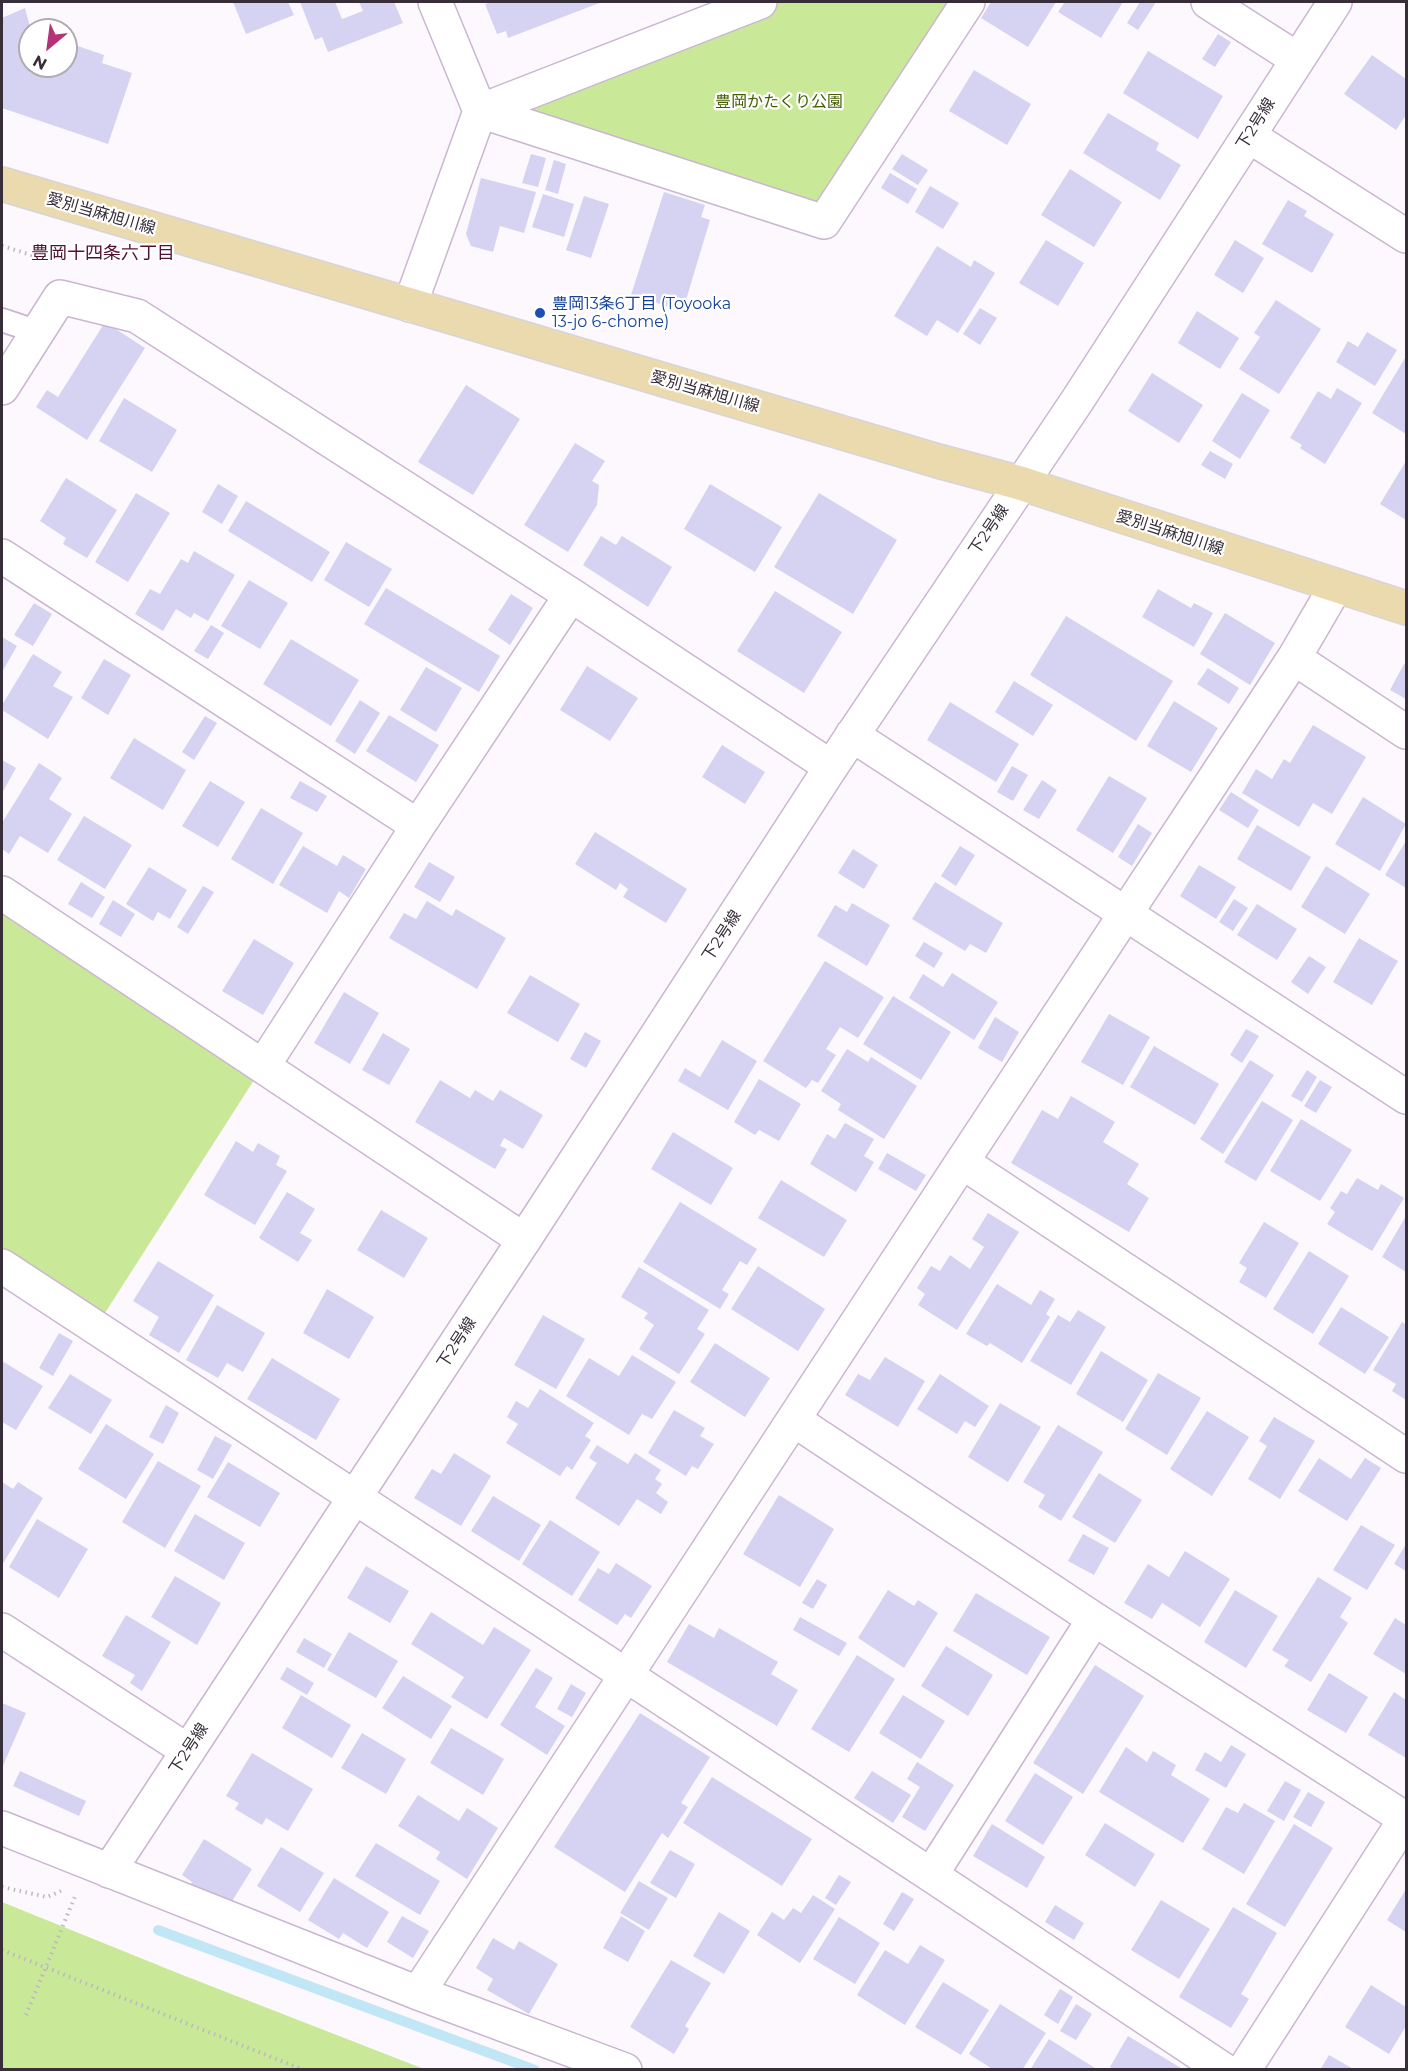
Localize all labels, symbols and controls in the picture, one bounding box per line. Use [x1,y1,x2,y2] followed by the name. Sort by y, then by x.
[18,18,78,78] north arrow
[30,51,50,74] text: N
[715,92,843,112] park label: 豊岡かたくり公園
[1233,95,1279,153] street label: 下2号線
[45,189,157,239] street label: 愛別当麻旭川線
[31,243,175,265] district label: 豊岡十四条六丁目
[552,294,731,332] place label: 豊岡13条6丁目 (Toyooka 13-jo 6-chome)
[533,306,547,320] marker: 豊岡13条6丁目 (Toyooka 13-jo 6-chome)
[649,367,761,417] street label: 愛別当麻旭川線
[965,501,1013,559] street label: 下2号線
[1114,507,1226,559] street label: 愛別当麻旭川線
[698,907,746,965] street label: 下2号線
[433,1314,481,1372] street label: 下2号線
[165,1720,213,1778] street label: 下2号線

